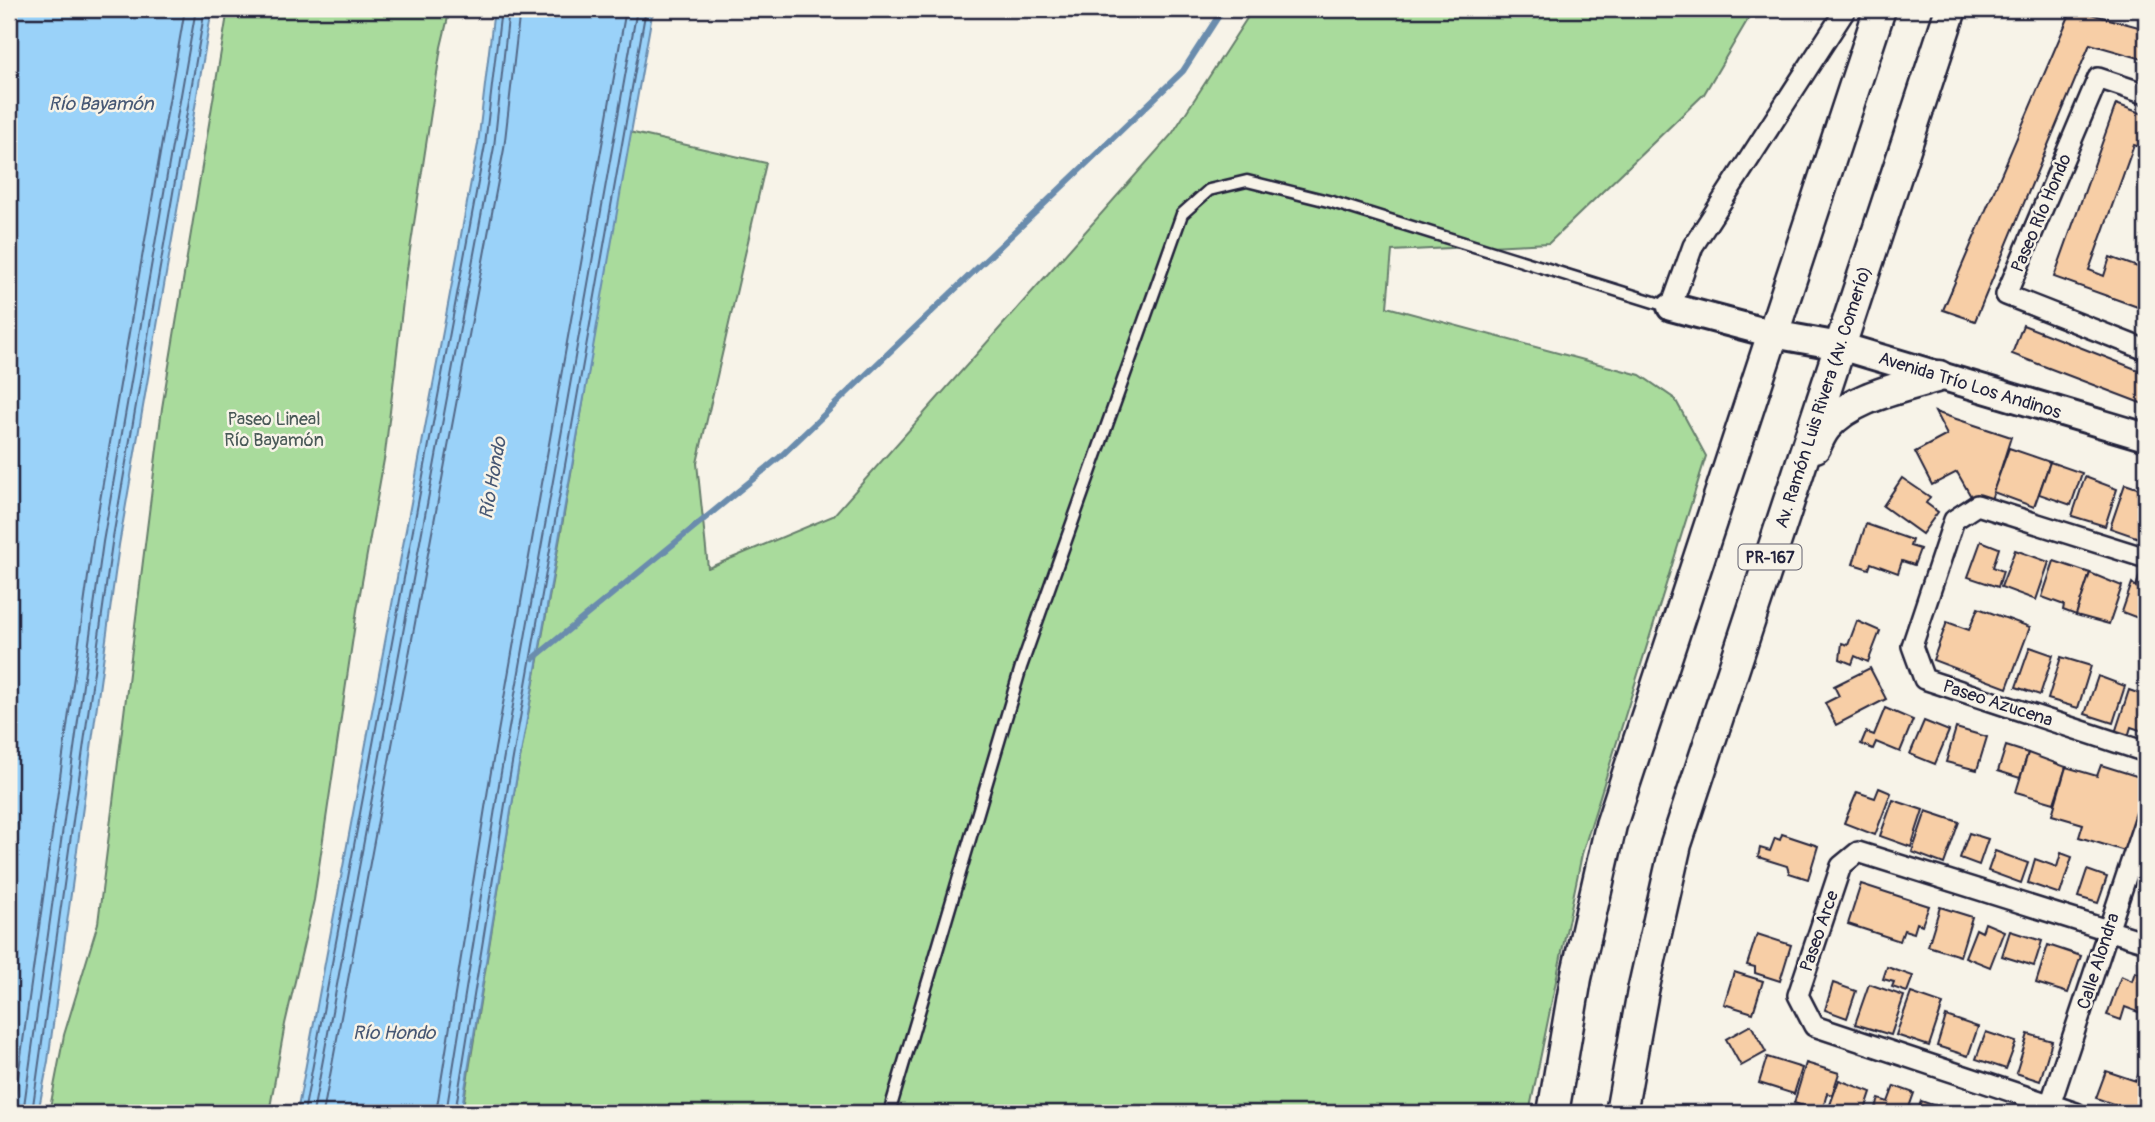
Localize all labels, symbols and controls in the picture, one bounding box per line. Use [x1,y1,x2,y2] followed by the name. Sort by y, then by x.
[48,92,155,116] water label: Río Bayamón
[2006,150,2077,276] street label: Paseo Río Hondo
[1770,263,1877,531] street label: Av. Ramón Luis Rivera (Av. Comerío)
[1876,347,2064,424] street label: Avenida Trío Los Andinos
[224,408,324,452] park label: Paseo Lineal Río Bayamón
[474,434,512,521] water label: Río Hondo
[1738,544,1802,570] road number: PR-167
[1940,675,2056,732] street label: Paseo Azucena
[1795,887,1844,975] street label: Paseo Arce
[2072,910,2125,1012] street label: Calle Alondra
[353,1021,437,1045] water label: Río Hondo

